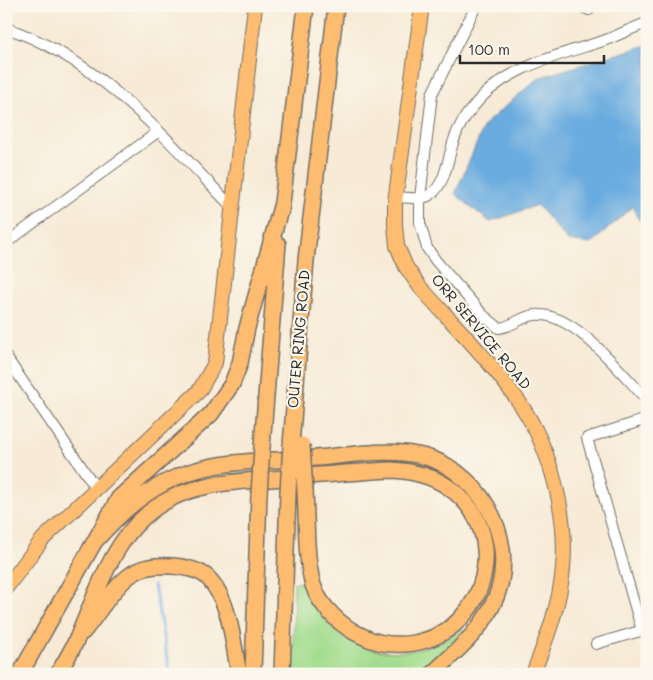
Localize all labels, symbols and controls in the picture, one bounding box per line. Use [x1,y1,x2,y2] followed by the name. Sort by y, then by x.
[460,32,604,64] scale bar
[468,39,510,59] text: 100 m
[282,269,314,409] street label: OUTER RING ROAD
[427,269,536,393] street label: ORR SERVICE ROAD

